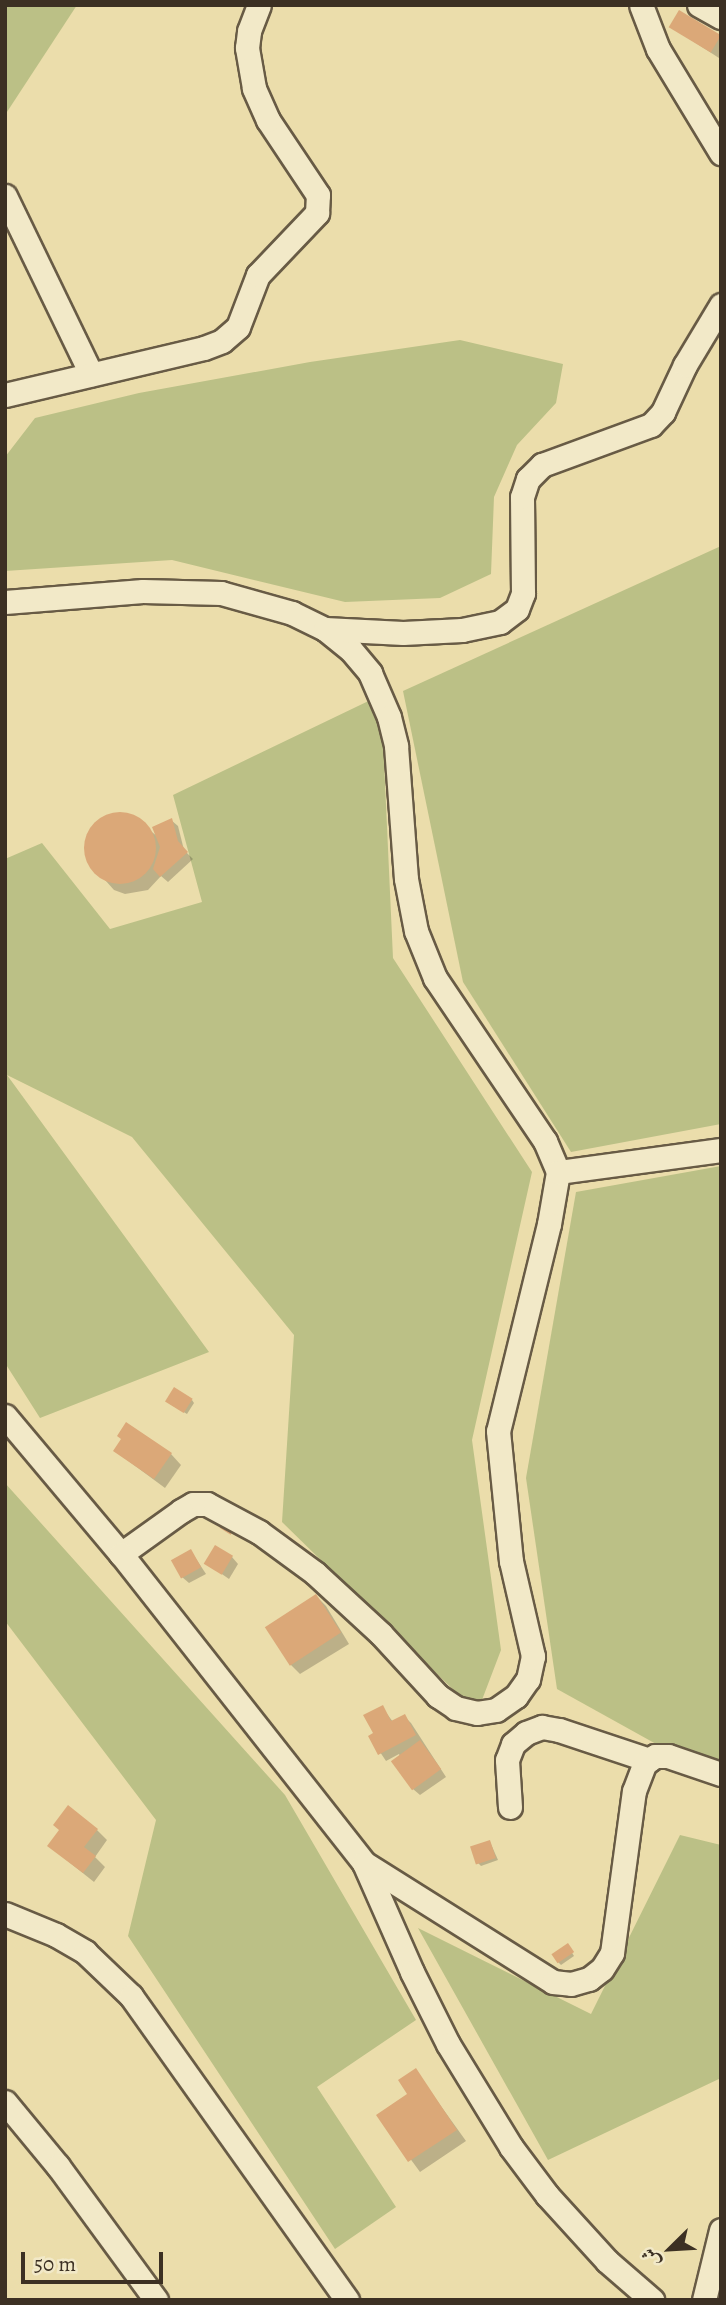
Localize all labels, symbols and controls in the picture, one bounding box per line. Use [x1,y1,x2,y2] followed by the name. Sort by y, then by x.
[635,2214,705,2284] north arrow
[24,2238,166,2282] scale bar
[635,2244,667,2271] text: ش
[34,2250,76,2278] text: 50 m

